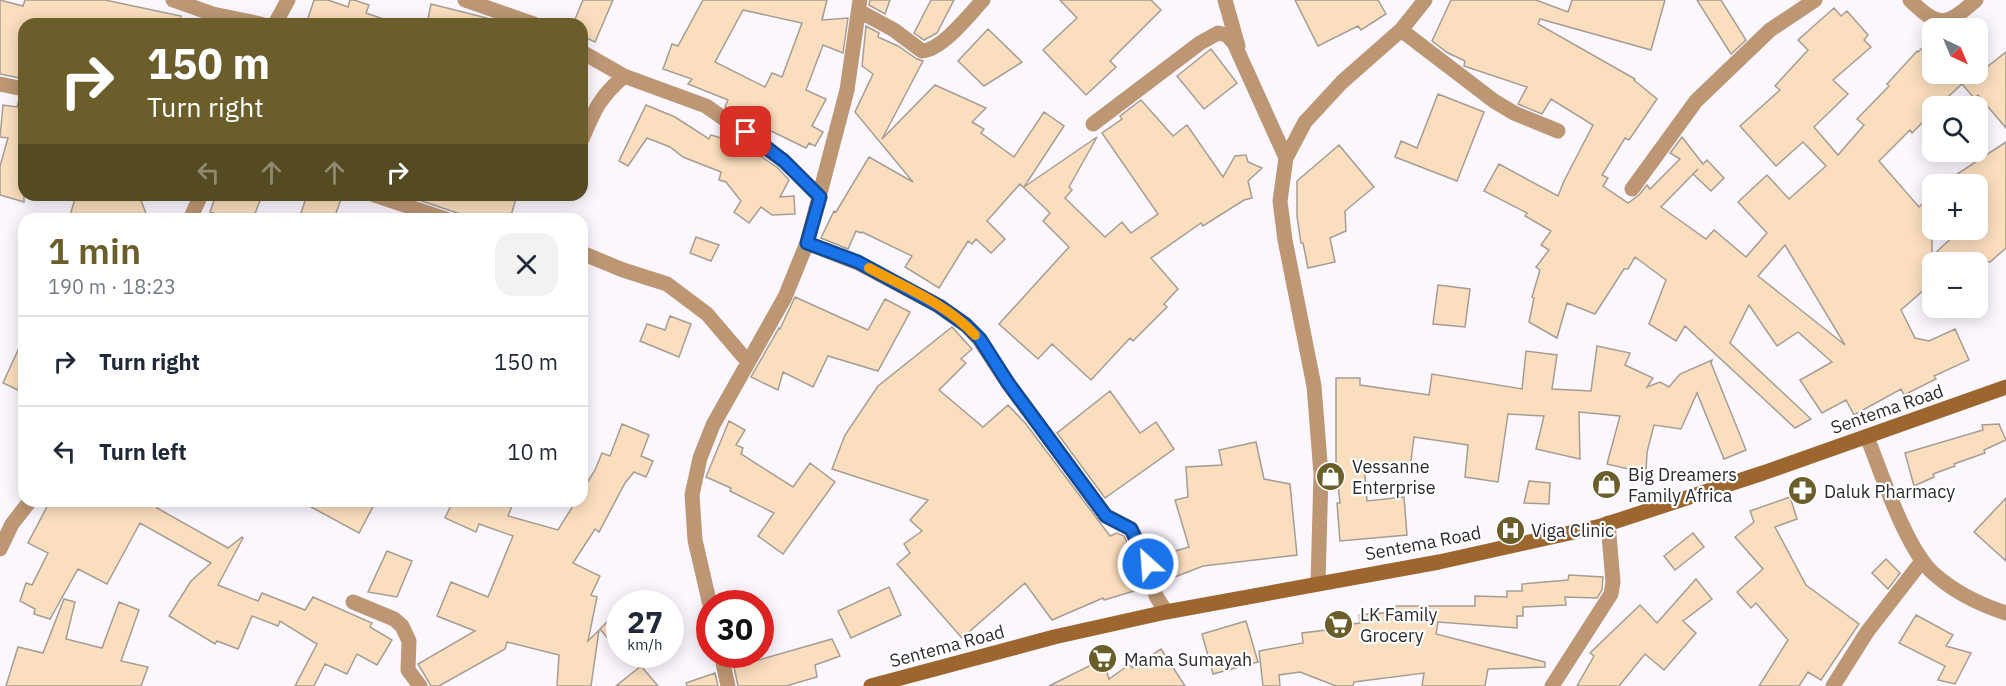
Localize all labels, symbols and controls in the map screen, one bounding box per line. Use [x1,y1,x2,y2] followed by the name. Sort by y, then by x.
[1922,18,1988,84] north arrow
[1922,18,1988,318] map controls
[147,36,270,91] text: 150 m
[48,42,126,120] icon: right
[147,89,264,124] text: Turn right
[1922,96,1988,162] button: search
[720,106,771,157] pin
[729,115,762,148] icon: arrive
[192,156,225,189] icon: left
[255,156,288,189] icon: ahead
[318,156,351,189] icon: ahead
[381,156,414,189] icon: right
[1922,174,1988,240] button: +
[48,227,141,274] text: 1 min
[495,233,558,296] button: close
[1922,252,1988,318] button: −
[48,273,176,300] text: 190 m · 18:23
[48,345,81,378] icon: right
[99,347,200,376] text: Turn right
[494,347,558,376] text: 150 m
[1828,379,1946,439] street label: Sentema Road
[48,435,81,468] icon: left
[99,437,187,466] text: Turn left
[507,437,558,466] text: 10 m
[1352,455,1436,499] place label: Vessanne Enterprise
[1315,460,1347,492] shop icon: Vessanne Enterprise
[1628,463,1737,507] place label: Big Dreamers Family Africa
[1591,468,1623,500] shop icon: Big Dreamers Family Africa
[1787,475,1819,507] pharmacy icon: Daluk Pharmacy
[1824,480,1955,503] place label: Daluk Pharmacy
[1494,514,1526,546] hospital icon: Viga Clinic
[1531,519,1614,542] place label: Viga Clinic
[1363,520,1483,566] street label: Sentema Road
[1116,532,1180,596] position arrow
[696,590,774,668] speed limit sign: 30
[627,602,663,641] text: 27
[1360,603,1438,647] place label: LK Family Grocery
[1323,608,1355,640] supermarket icon: LK Family Grocery
[887,620,1007,672] street label: Sentema Road
[627,635,663,654] text: km/h
[1087,643,1119,675] supermarket icon: Mama Sumayah
[1124,648,1252,671] place label: Mama Sumayah

